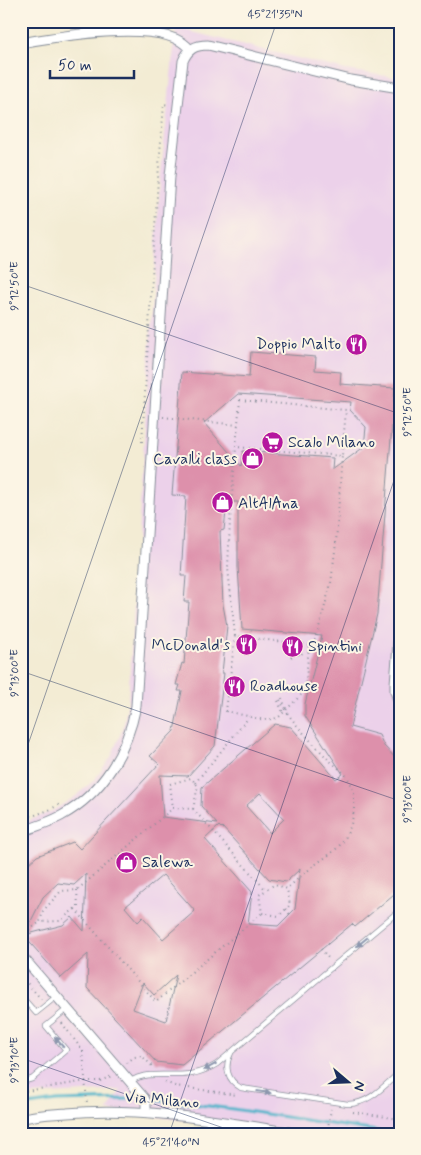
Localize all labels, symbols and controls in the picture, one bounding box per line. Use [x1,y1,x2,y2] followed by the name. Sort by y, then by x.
[247,7,303,23] text: 45°21'35"N
[50,48,134,80] scale bar
[58,56,92,76] text: 50 m
[7,261,23,311] text: 9°12'50"E
[345,332,369,356] restaurant icon: Doppio Malto
[256,334,341,355] place label: Doppio Malto
[400,387,416,437] text: 9°12'50"E
[260,430,284,454] supermarket icon: Scalo Milano
[288,432,375,453] place label: Scalo Milano
[241,447,265,471] shop icon: Cavalli class
[153,449,237,470] place label: Cavalli class
[210,491,234,515] shop icon: AltAlAna
[238,493,298,514] place label: AltAlAna
[234,633,258,657] restaurant icon: McDonald's
[280,634,304,658] restaurant icon: Spintini
[151,635,230,656] place label: McDonald's
[308,636,362,657] place label: Spintini
[7,649,23,697] text: 9°13'00"E
[222,674,246,698] restaurant icon: Roadhouse
[250,676,318,697] place label: Roadhouse
[400,775,416,823] text: 9°13'00"E
[114,850,138,874] shop icon: Salewa
[142,852,193,873] place label: Salewa
[356,936,369,947] one-way arrow
[54,1035,65,1048] one-way arrow
[7,1037,23,1083] text: 9°13'10"E
[324,1058,374,1108] north arrow
[203,1063,218,1071] one-way arrow
[349,1079,369,1093] text: N
[124,1086,200,1114] street label: Via Milano
[256,1088,272,1096] one-way arrow
[142,1135,200,1151] text: 45°21'40"N

